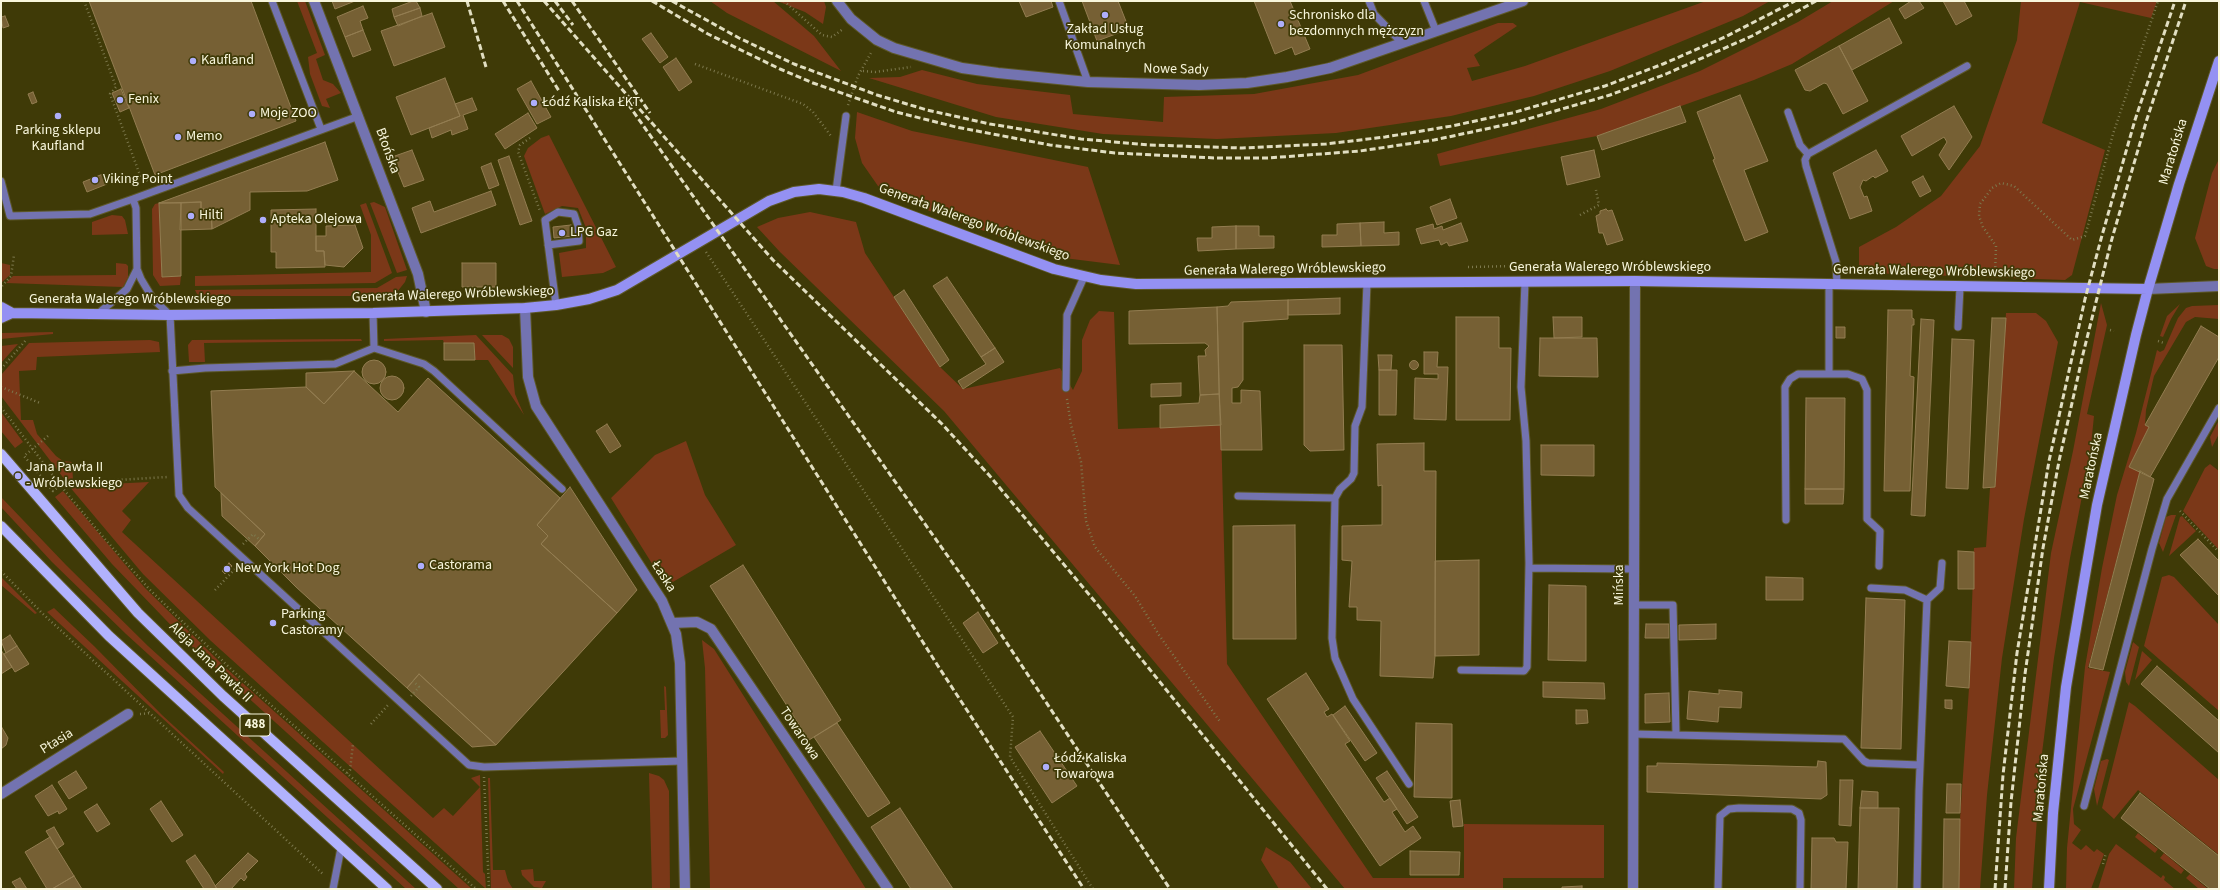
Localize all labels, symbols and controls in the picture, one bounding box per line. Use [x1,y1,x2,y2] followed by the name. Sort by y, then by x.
[1289,8,1424,40] place label: Schronisko dla bezdomnych mężczyzn
[1100,10,1110,20] marker: Zakład Usług Komunalnych
[1276,19,1286,29] marker: Schronisko dla bezdomnych mężczyzn
[1064,22,1146,54] place label: Zakład Usług Komunalnych
[201,53,254,69] place label: Kaufland
[188,56,198,66] marker: Kaufland
[1143,61,1209,79] street label: Nowe Sady
[128,92,159,108] place label: Fenix
[115,95,125,105] marker: Fenix
[542,95,640,111] place label: Łódź Kaliska ŁKT
[529,98,539,108] marker: Łódź Kaliska ŁKT
[260,106,317,122] place label: Moje ZOO
[247,109,257,119] marker: Moje ZOO
[53,111,63,121] marker: Parking sklepu Kaufland
[2156,117,2192,187] street label: Maratońska
[15,123,101,156] place label: Parking sklepu Kaufland
[371,126,403,176] street label: Błońska
[186,129,222,145] place label: Memo
[173,132,183,142] marker: Memo
[103,172,173,188] place label: Viking Point
[90,175,100,185] marker: Viking Point
[876,181,1072,265] street label: Generała Walerego Wróblewskiego
[199,208,223,224] place label: Hilti
[186,211,196,221] marker: Hilti
[271,212,362,228] place label: Apteka Olejowa
[258,215,268,225] marker: Apteka Olejowa
[570,225,618,241] place label: LPG Gaz
[557,228,567,238] marker: LPG Gaz
[1184,260,1386,280] street label: Generała Walerego Wróblewskiego
[1509,260,1711,276] street label: Generała Walerego Wróblewskiego
[1833,262,2035,282] street label: Generała Walerego Wróblewskiego
[352,283,554,307] street label: Generała Walerego Wróblewskiego
[29,292,231,308] street label: Generała Walerego Wróblewskiego
[2077,431,2107,501] street label: Maratońska
[26,460,122,492] place label: Jana Pawła II - Wróblewskiego
[13,471,23,481] marker: Jana Pawła II - Wróblewskiego
[429,558,492,574] place label: Castorama
[647,558,679,596] street label: Łaska
[235,561,339,577] place label: New York Hot Dog
[416,561,426,571] marker: Castorama
[222,564,232,574] marker: New York Hot Dog
[1612,565,1628,605] street label: Mińska
[281,607,343,640] place label: Parking Castoramy
[268,618,278,628] marker: Parking Castoramy
[165,619,255,707] street label: Aleja Jana Pawła II
[775,704,823,764] street label: Towarowa
[240,714,270,736] road number: 488
[37,725,77,759] street label: Ptasia
[1054,751,1127,784] place label: Łódź Kaliska Towarowa
[2031,753,2053,823] street label: Maratońska
[1041,762,1051,772] marker: Łódź Kaliska Towarowa

